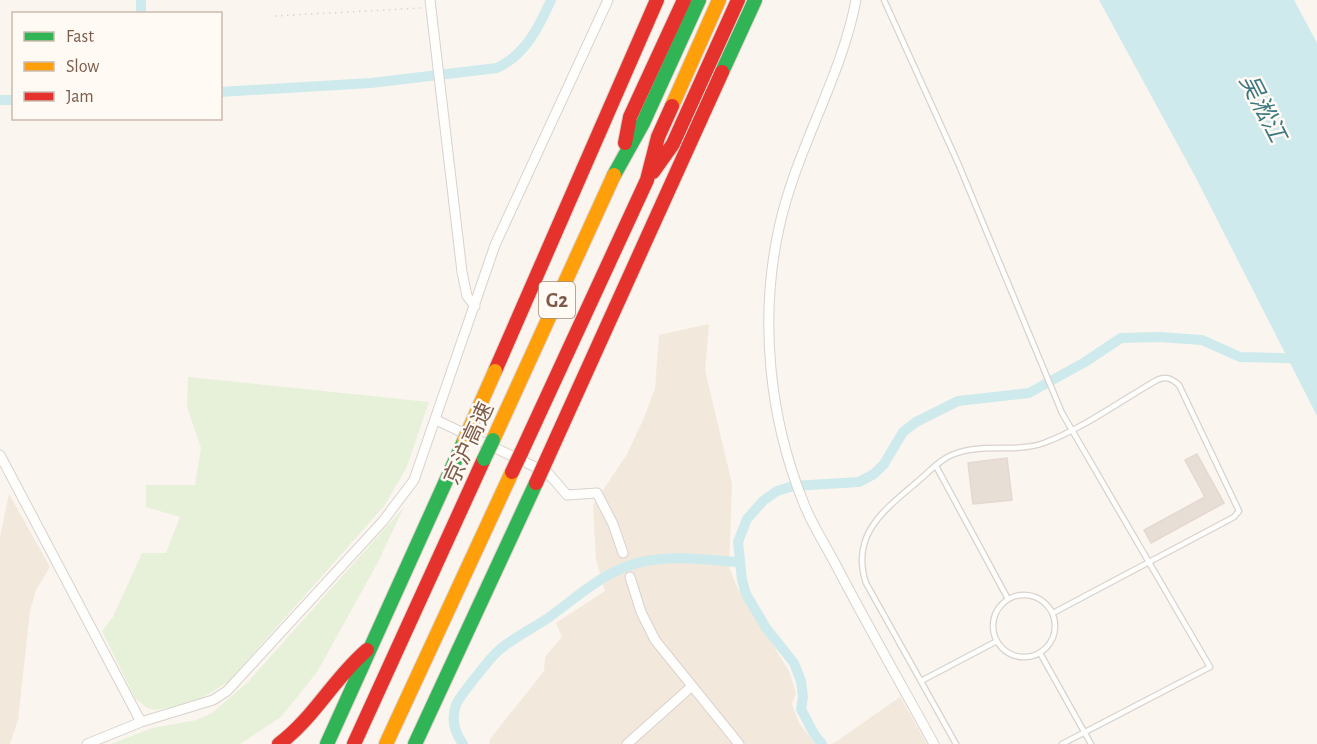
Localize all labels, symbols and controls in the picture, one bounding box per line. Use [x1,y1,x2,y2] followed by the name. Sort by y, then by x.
[12,12,222,120] legend
[66,28,94,46] text: Fast
[66,58,99,76] text: Slow
[1235,70,1291,149] water label: 吴淞江
[66,88,94,106] text: Jam
[539,282,575,318] road number: G2
[439,398,497,488] street label: 京沪高速

